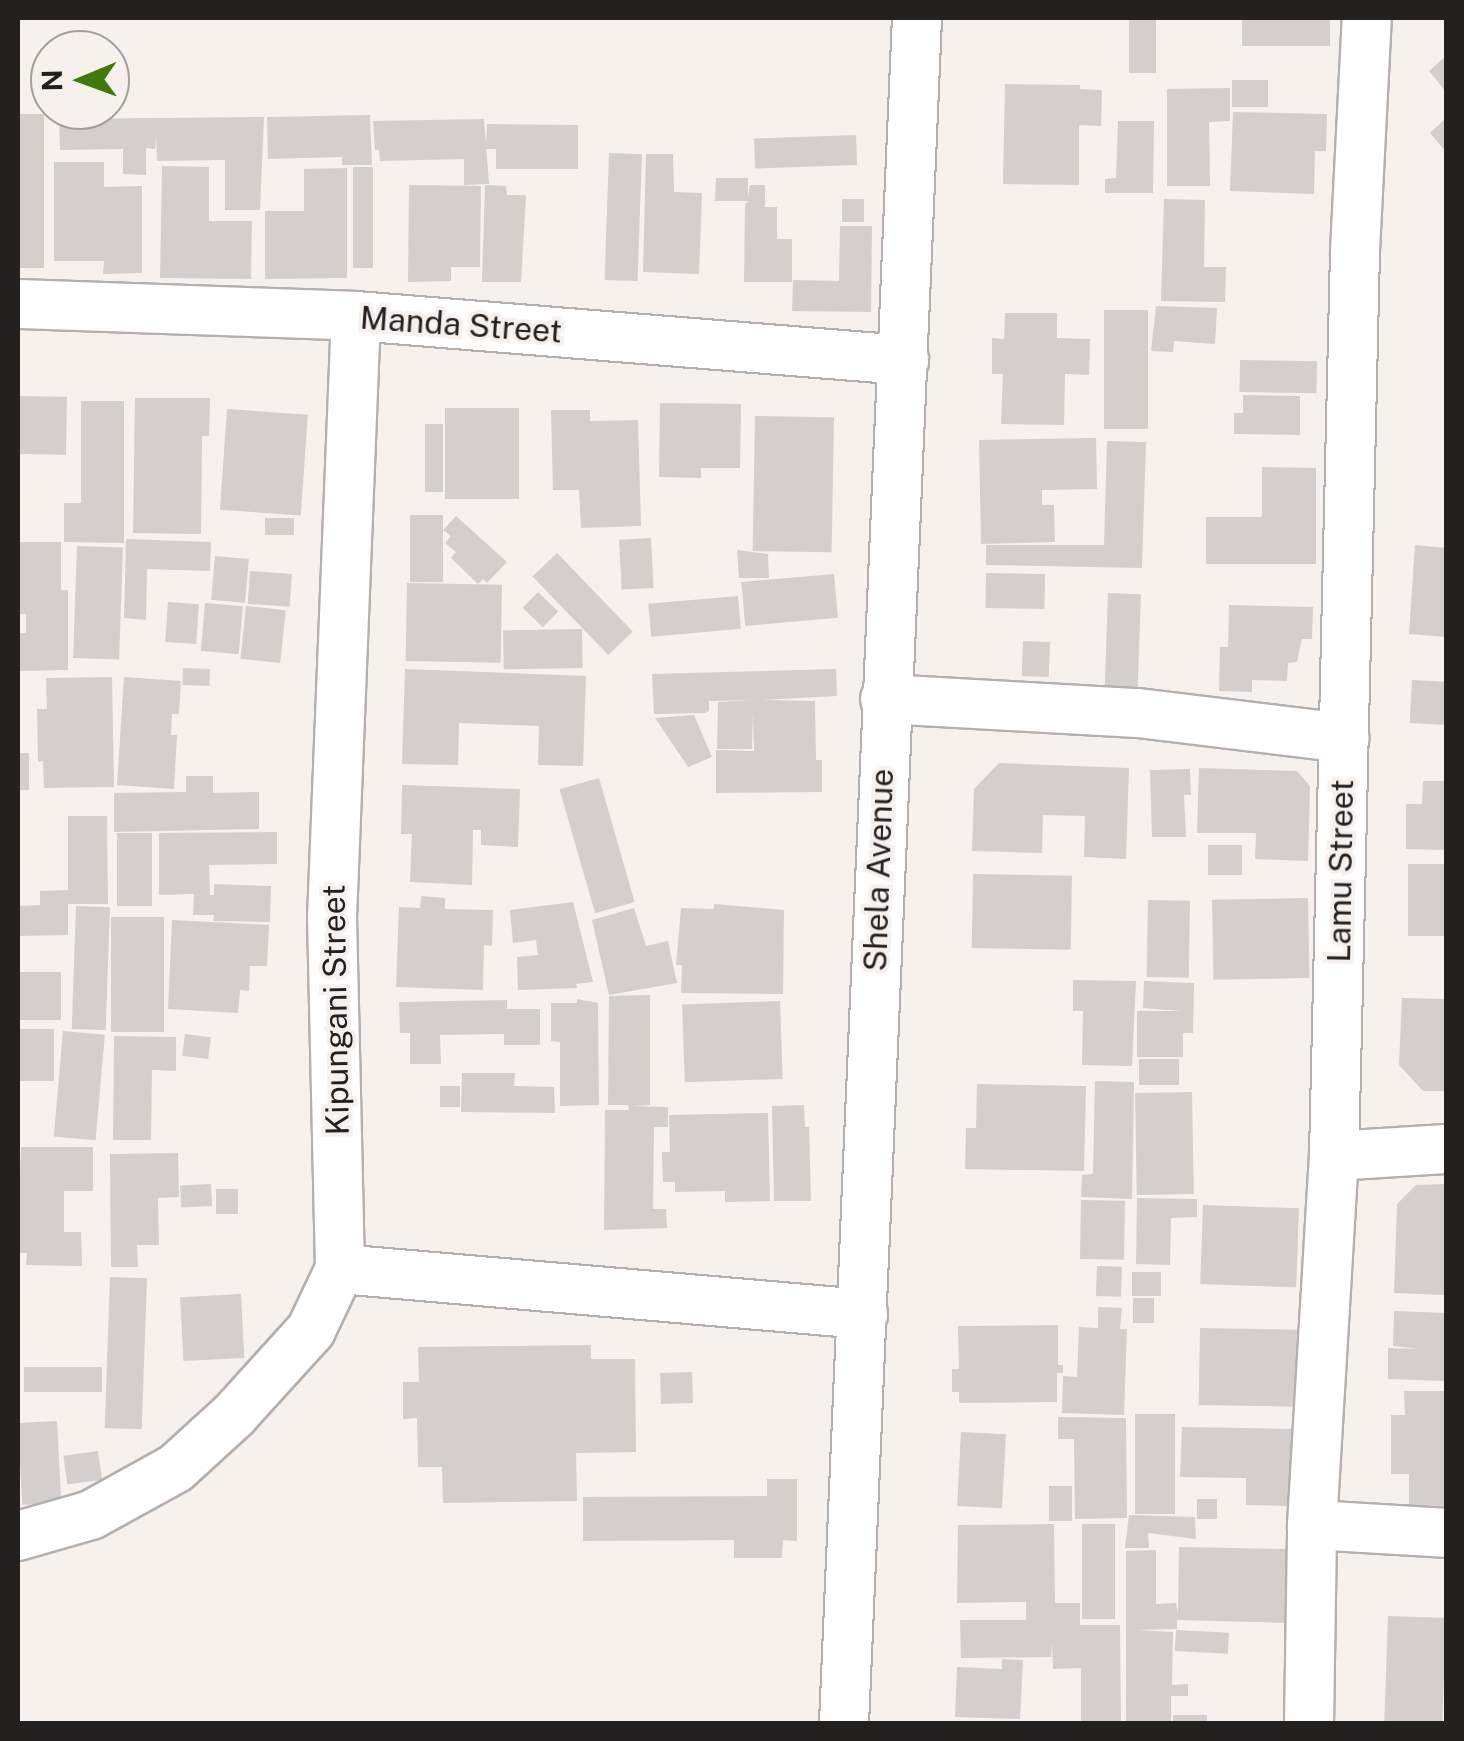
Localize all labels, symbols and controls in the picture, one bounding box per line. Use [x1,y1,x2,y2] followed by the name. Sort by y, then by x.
[30,30,130,130] north arrow
[35,69,68,92] text: N
[359,299,563,351] street label: Manda Street
[856,768,902,972] street label: Shela Avenue
[1320,779,1362,963] street label: Lamu Street
[315,884,357,1136] street label: Kipungani Street

